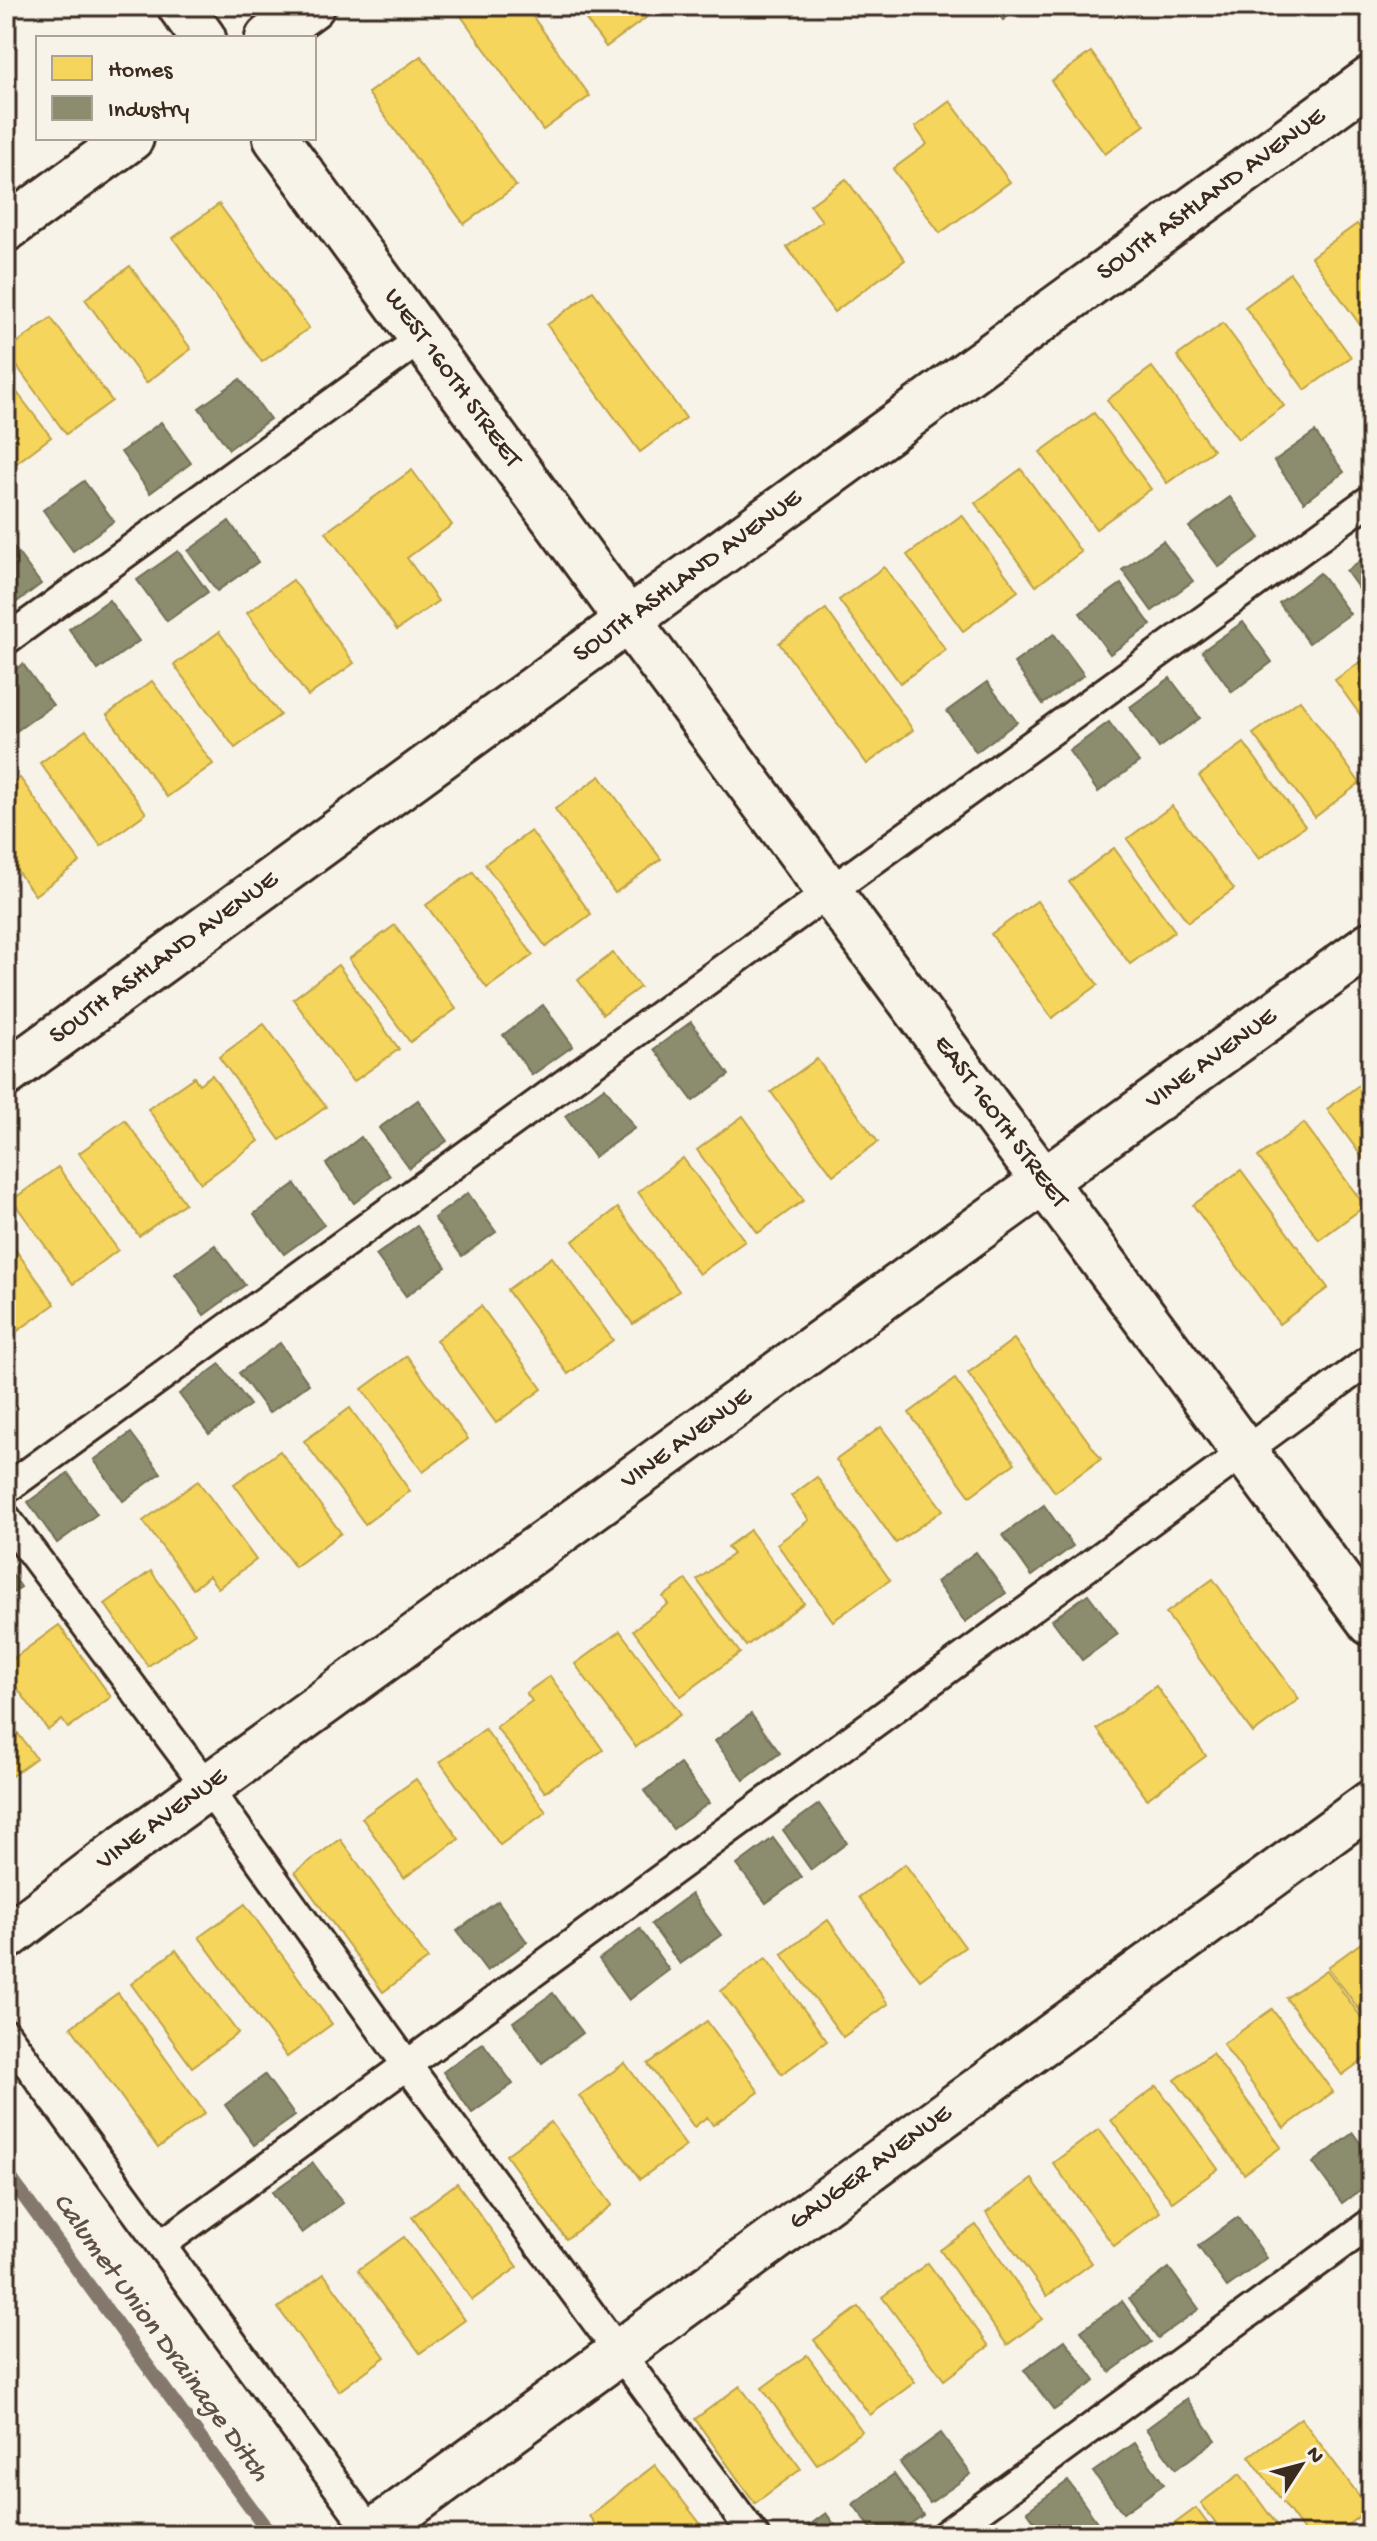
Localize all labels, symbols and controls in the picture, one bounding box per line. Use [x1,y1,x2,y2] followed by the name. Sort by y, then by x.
[36,36,316,140] legend
[108,57,174,86] text: Homes
[108,97,190,126] text: Industry
[1091,101,1333,289] street label: SOUTH ASHLAND AVENUE
[376,283,528,475] street label: WEST 160TH STREET
[568,483,809,670] street label: SOUTH ASHLAND AVENUE
[44,864,285,1052] street label: SOUTH ASHLAND AVENUE
[1139,1001,1284,1118] street label: VINE AVENUE
[926,1030,1075,1216] street label: EAST 160TH STREET
[615,1381,759,1498] street label: VINE AVENUE
[90,1761,234,1879] street label: VINE AVENUE
[784,2098,959,2238] street label: GAUGER AVENUE
[44,2187,276,2489] water label: Calumet Union Drainage Ditch
[1261,2425,1341,2505] north arrow
[1299,2442,1329,2469] text: N

